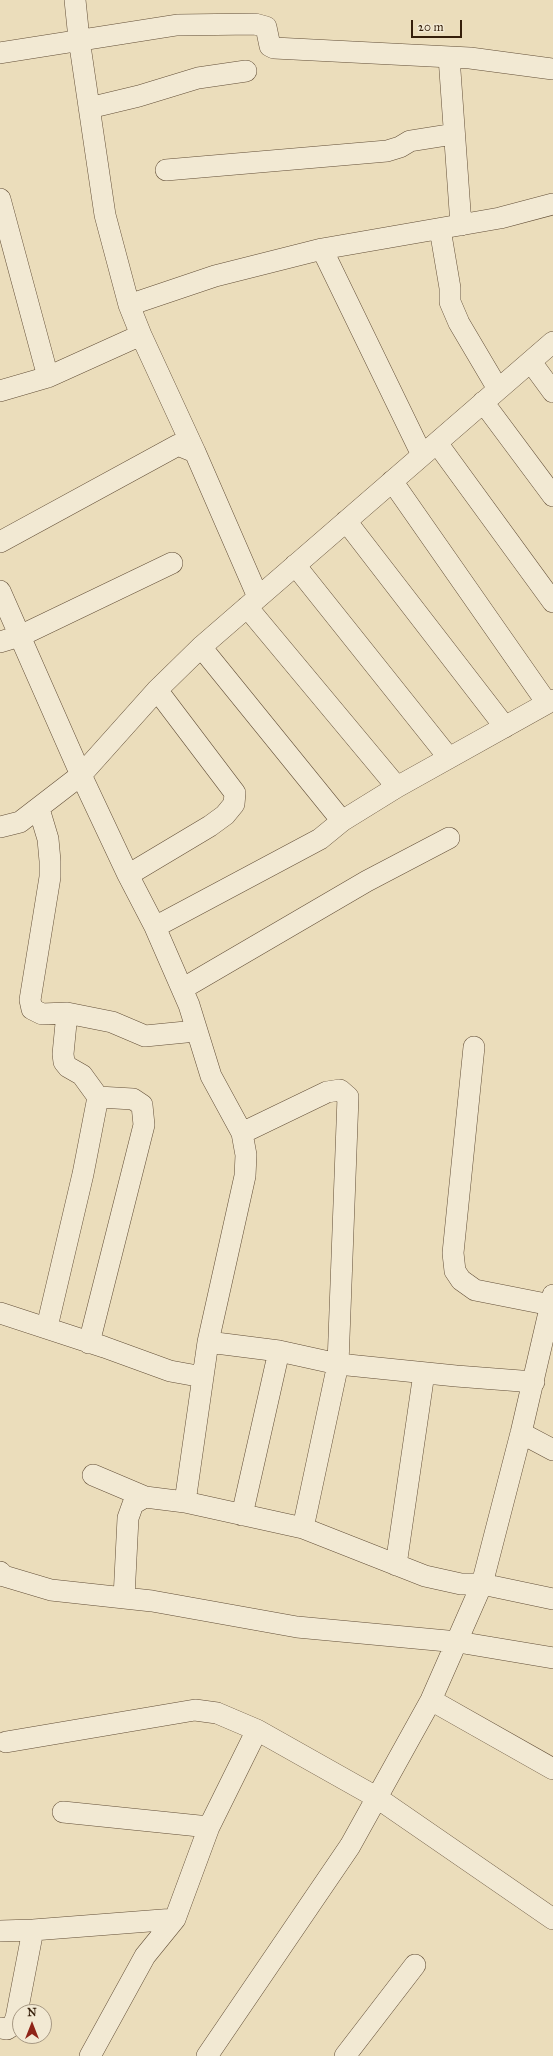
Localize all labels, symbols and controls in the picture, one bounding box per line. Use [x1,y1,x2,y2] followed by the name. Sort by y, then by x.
[413,12,464,38] scale bar
[418,20,444,34] text: 20 m
[12,2004,52,2044] north arrow
[27,2006,37,2019] text: N

